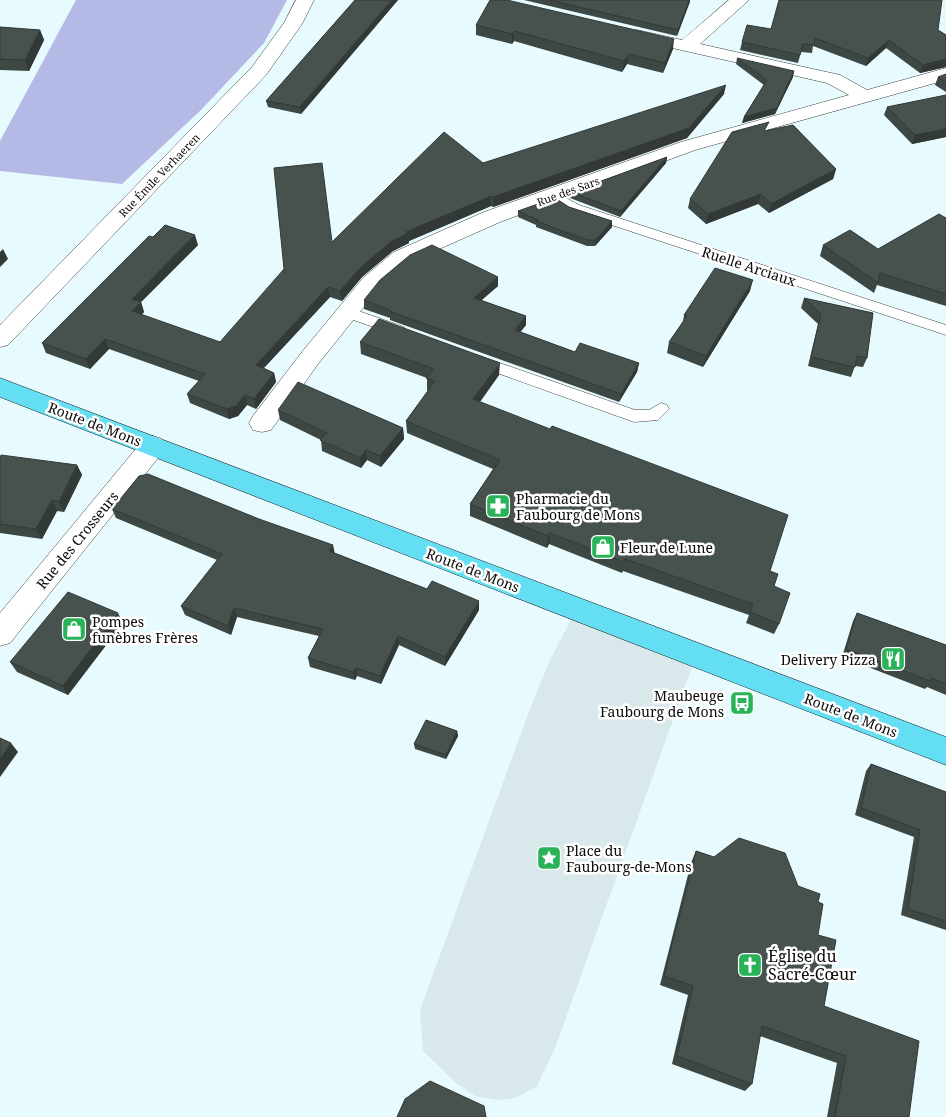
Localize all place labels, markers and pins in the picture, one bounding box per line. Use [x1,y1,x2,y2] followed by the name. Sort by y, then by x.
[516,489,640,524] place label: Pharmacie du Faubourg de Mons
[485,493,511,519] pharmacy icon: Pharmacie du Faubourg de Mons
[590,534,616,560] shop icon: Fleur de Lune
[620,538,713,557] place label: Fleur de Lune
[92,612,198,647] place label: Pompes funèbres Frères
[61,616,87,642] shop icon: Pompes funèbres Frères
[880,646,906,672] restaurant icon: Delivery Pizza
[781,650,876,669] place label: Delivery Pizza
[600,686,724,721] place label: Maubeuge Faubourg de Mons
[729,690,755,716] bus stop icon: Maubeuge Faubourg de Mons
[566,841,691,876] place label: Place du Faubourg-de-Mons
[536,845,562,871] place icon: Place du Faubourg-de-Mons
[768,945,857,985] place label: Église du Sacré-Cœur
[737,952,763,978] church icon: Église du Sacré-Cœur

